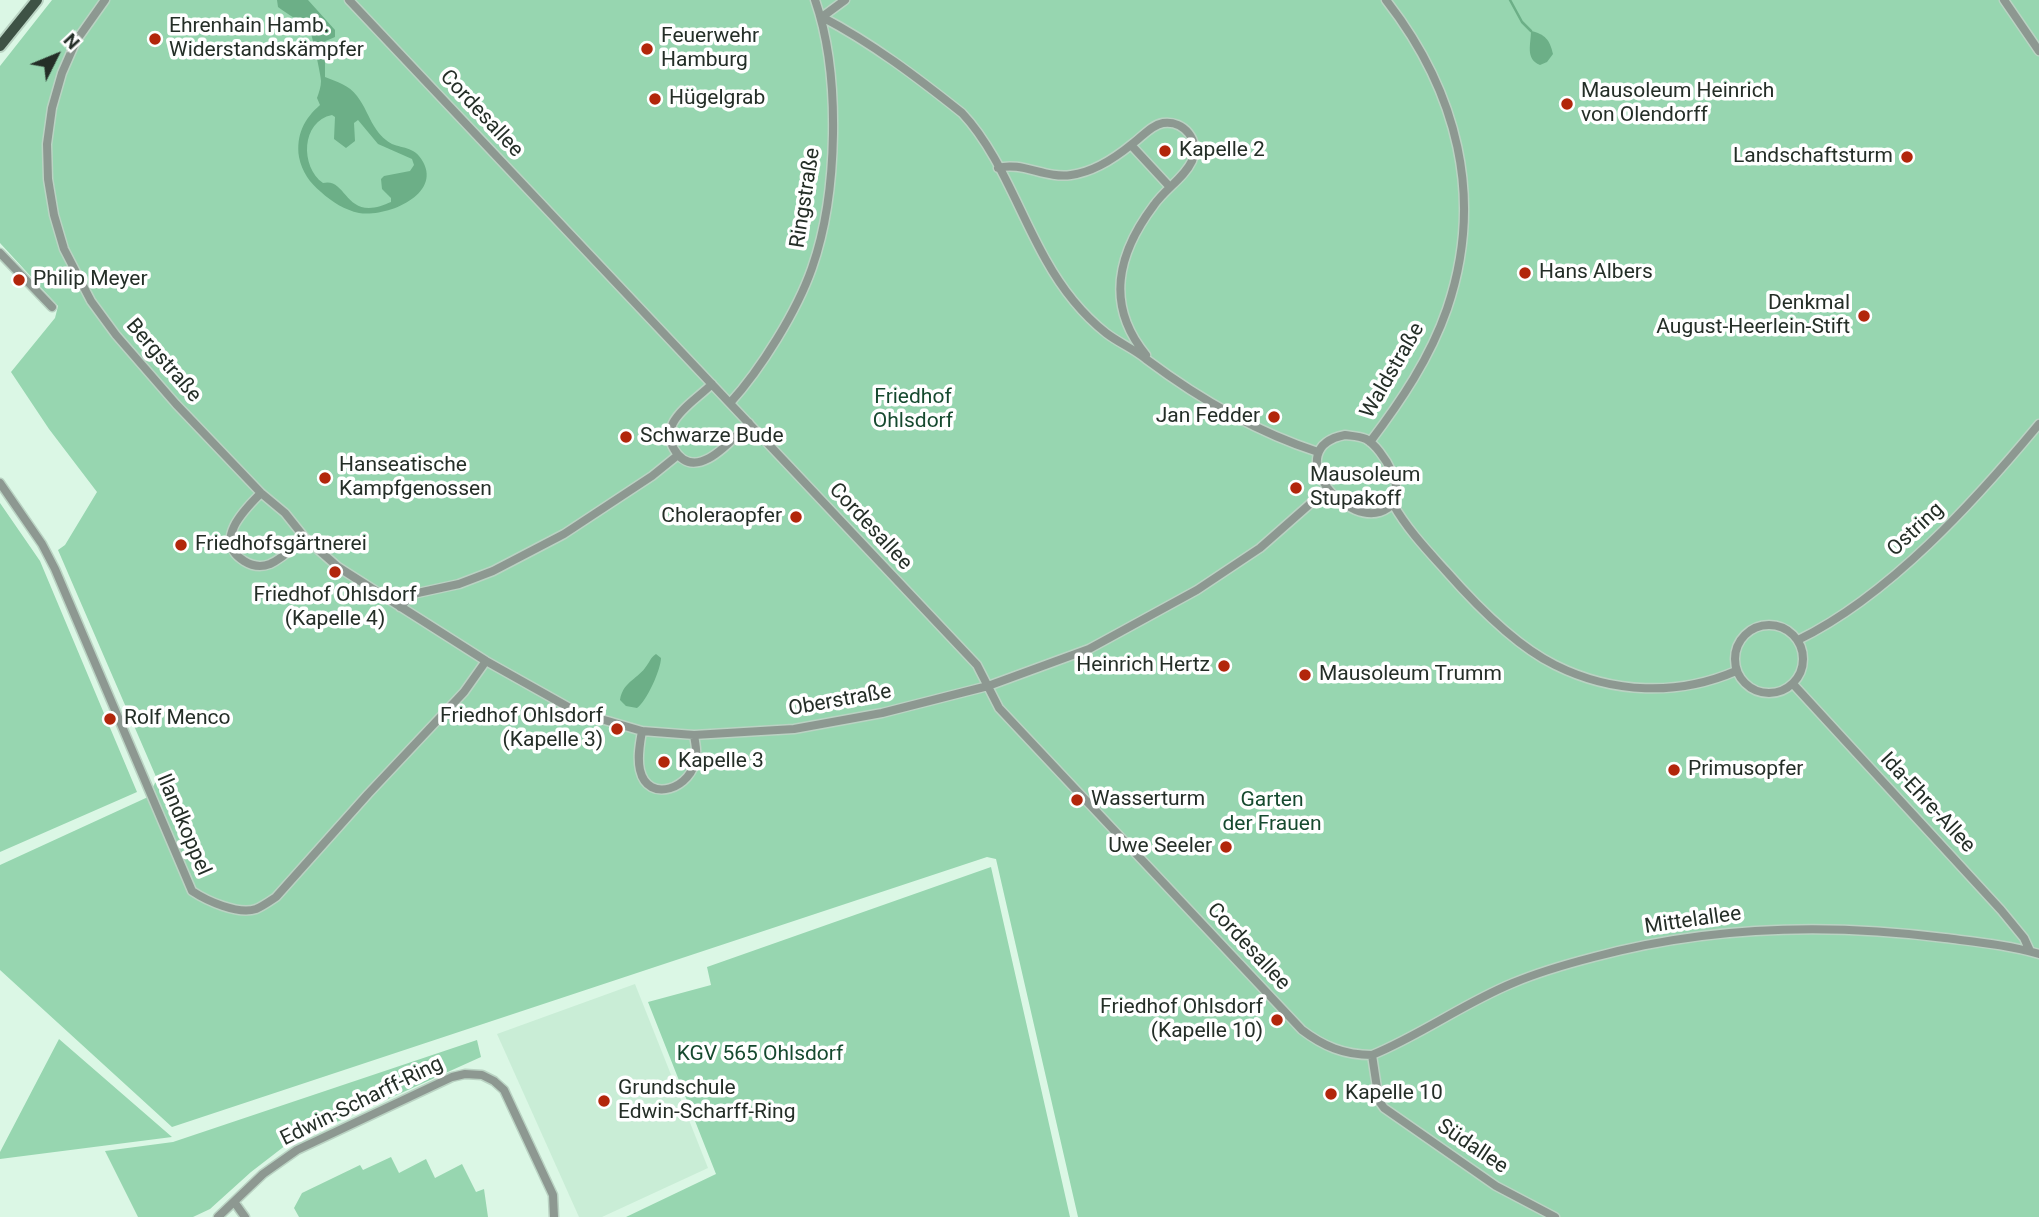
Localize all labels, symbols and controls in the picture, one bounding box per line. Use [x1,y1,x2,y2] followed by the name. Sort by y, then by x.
[169,14,364,64] place label: Ehrenhain Hamb. Widerstandskämpfer
[21,21,91,91] north arrow
[661,24,759,74] place label: Feuerwehr Hamburg
[59,29,85,54] text: N
[147,31,163,47] marker: Ehrenhain Hamb. Widerstandskämpfer
[639,41,655,57] marker: Feuerwehr Hamburg
[434,65,528,163] street label: Cordesallee
[1581,79,1774,129] place label: Mausoleum Heinrich von Olendorff
[669,86,765,112] place label: Hügelgrab
[647,91,663,107] marker: Hügelgrab
[1559,96,1575,112] marker: Mausoleum Heinrich von Olendorff
[1179,138,1265,164] place label: Kapelle 2
[1157,143,1173,159] marker: Kapelle 2
[1733,144,1893,170] place label: Landschaftsturm
[786,146,826,250] street label: Ringstraße
[1899,149,1915,165] marker: Landschaftsturm
[1539,260,1653,286] place label: Hans Albers
[1517,265,1533,281] marker: Hans Albers
[33,267,148,293] place label: Philip Meyer
[11,272,27,288] marker: Philip Meyer
[1656,291,1850,341] place label: Denkmal August-Heerlein-Stift
[1856,308,1872,324] marker: Denkmal August-Heerlein-Stift
[120,314,206,408] street label: Bergstraße
[1356,319,1430,423] street label: Waldstraße
[873,385,953,435] park label: Friedhof Ohlsdorf
[1156,404,1260,430] place label: Jan Fedder
[1266,409,1282,425] marker: Jan Fedder
[640,424,784,450] place label: Schwarze Bude
[618,429,634,445] marker: Schwarze Bude
[339,453,492,503] place label: Hanseatische Kampfgenossen
[1310,463,1420,513] place label: Mausoleum Stupakoff
[317,470,333,486] marker: Hanseatische Kampfgenossen
[823,478,917,576] street label: Cordesallee
[1288,480,1304,496] marker: Mausoleum Stupakoff
[1883,498,1949,562] street label: Ostring
[661,504,782,530] place label: Choleraopfer
[788,509,804,525] marker: Choleraopfer
[195,532,367,558] place label: Friedhofsgärtnerei
[173,537,189,553] marker: Friedhofsgärtnerei
[327,564,343,580] marker: Friedhof Ohlsdorf (Kapelle 4)
[254,583,416,633] place label: Friedhof Ohlsdorf (Kapelle 4)
[1076,653,1210,679] place label: Heinrich Hertz
[1216,658,1232,674] marker: Heinrich Hertz
[1319,662,1502,688] place label: Mausoleum Trumm
[1297,667,1313,683] marker: Mausoleum Trumm
[787,680,893,722] street label: Oberstraße
[440,704,603,754] place label: Friedhof Ohlsdorf (Kapelle 3)
[124,706,231,732] place label: Rolf Menco
[102,711,118,727] marker: Rolf Menco
[609,721,625,737] marker: Friedhof Ohlsdorf (Kapelle 3)
[1874,747,1980,859] street label: Ida-Ehre-Allee
[678,749,764,775] place label: Kapelle 3
[656,754,672,770] marker: Kapelle 3
[1688,757,1803,783] place label: Primusopfer
[1666,762,1682,778] marker: Primusopfer
[150,770,216,880] street label: Ilandkoppel
[1091,787,1205,813] place label: Wasserturm
[1222,788,1322,838] park label: Garten der Frauen
[1069,792,1085,808] marker: Wasserturm
[1108,834,1212,860] place label: Uwe Seeler
[1218,839,1234,855] marker: Uwe Seeler
[1201,898,1295,996] street label: Cordesallee
[1643,902,1743,940] street label: Mittelallee
[1100,995,1263,1045] place label: Friedhof Ohlsdorf (Kapelle 10)
[1269,1012,1285,1028] marker: Friedhof Ohlsdorf (Kapelle 10)
[677,1042,843,1068] park label: KGV 565 Ohlsdorf
[277,1052,447,1152] street label: Edwin-Scharff-Ring
[618,1076,795,1126] place label: Grundschule Edwin-Scharff-Ring
[1345,1081,1443,1107] place label: Kapelle 10
[1323,1086,1339,1102] marker: Kapelle 10
[596,1093,612,1109] marker: Grundschule Edwin-Scharff-Ring
[1432,1114,1512,1180] street label: Südallee

